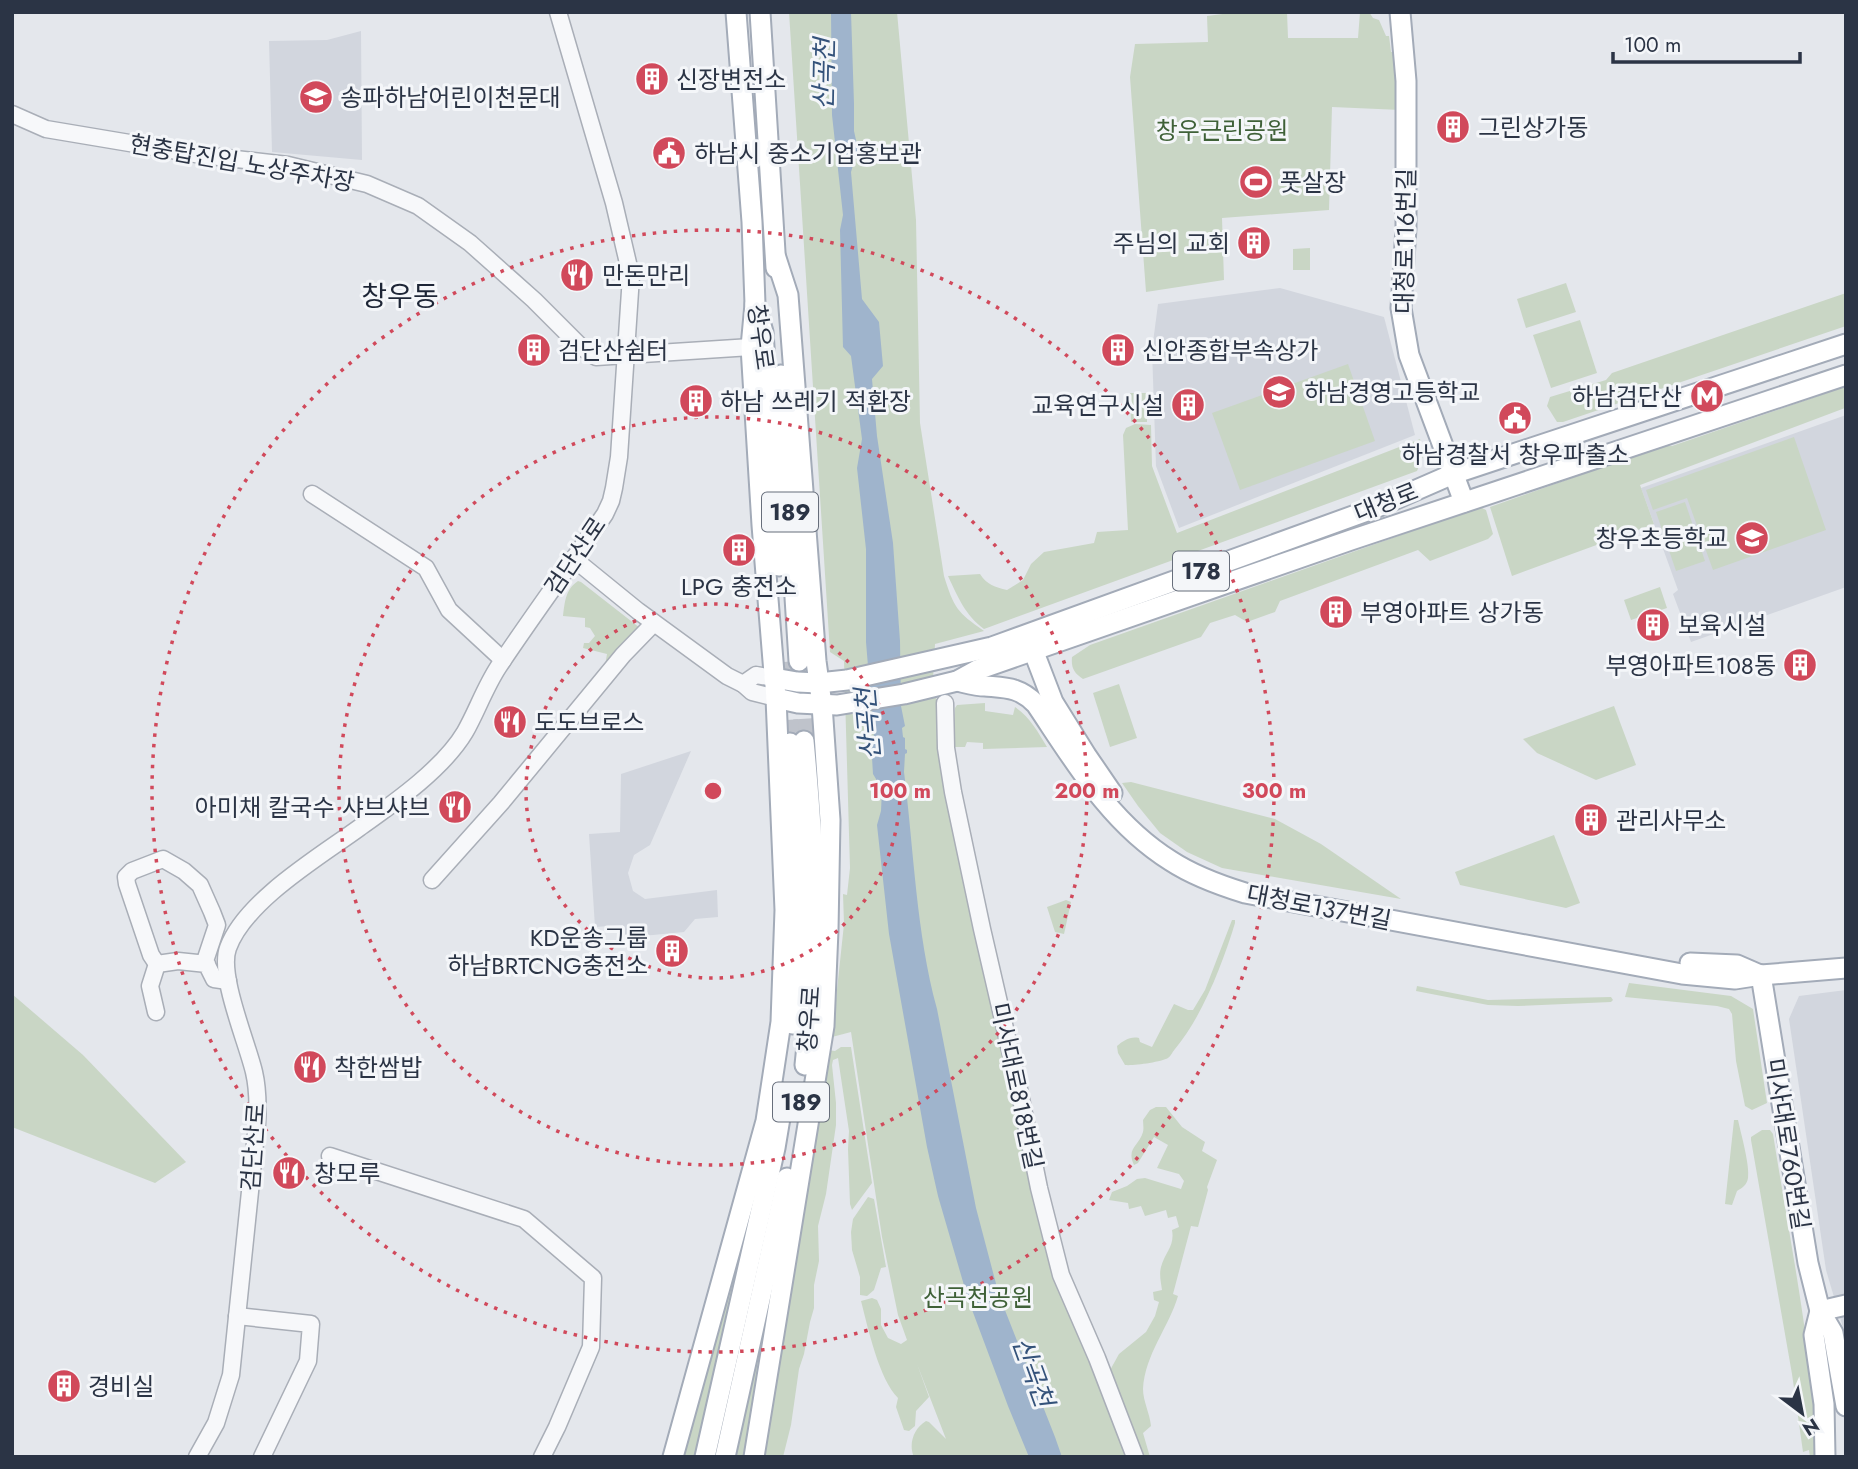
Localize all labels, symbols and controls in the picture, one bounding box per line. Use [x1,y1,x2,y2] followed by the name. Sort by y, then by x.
[1613,21,1800,65] scale bar
[1624,30,1681,60] text: 100 m
[804,35,844,110] water label: 산곡천
[633,60,671,98] building icon: 신장변전소
[676,62,786,97] place label: 신장변전소
[297,78,335,116] school or university icon: 송파하남어린이천문대
[340,80,561,115] place label: 송파하남어린이천문대
[1434,108,1472,146] building icon: 그린상가동
[1478,110,1588,145] place label: 그린상가동
[1156,113,1288,148] park label: 창우근린공원
[127,126,357,200] street label: 현충탑진입 노상주차장
[650,134,688,172] public building icon: 하남시 중소기업홍보관
[694,136,922,171] place label: 하남시 중소기업홍보관
[1237,163,1275,201] sports icon: 풋살장
[1280,165,1346,200] place label: 풋살장
[1386,168,1424,314] street label: 대청로116번길
[1235,224,1273,262] building icon: 주님의 교회
[1112,226,1230,261] place label: 주님의 교회
[558,256,596,294] restaurant icon: 만돈만리
[602,258,690,293] place label: 만돈만리
[361,276,439,317] district label: 창우동
[739,302,783,372] street label: 창우로
[515,331,553,369] building icon: 검단산쉼터
[1099,331,1137,369] building icon: 신안종합부속상가
[558,333,668,368] place label: 검단산쉼터
[1142,333,1319,368] place label: 신안종합부속상가
[1260,373,1298,411] school or university icon: 하남경영고등학교
[1304,375,1481,410] place label: 하남경영고등학교
[1688,377,1726,415] metro station icon: 하남검단산
[1572,379,1682,414] place label: 하남검단산
[677,382,715,420] building icon: 하남 쓰레기 적환장
[720,384,911,419] place label: 하남 쓰레기 적환장
[1169,386,1207,424] building icon: 교육연구시설
[1032,388,1164,423] place label: 교육연구시설
[1496,399,1534,437] public building icon: 하남경찰서 창우파출소
[1401,437,1629,472] place label: 하남경찰서 창우파출소
[1349,473,1423,531] street label: 대청로
[762,492,818,532] road number: 189
[536,510,614,602] street label: 검단산로
[1733,519,1771,557] school or university icon: 창우초등학교
[1596,521,1728,556] place label: 창우초등학교
[720,531,758,569] building icon: LPG 충전소
[1173,552,1229,590] road number: 178
[681,569,797,604] place label: LPG 충전소
[1317,593,1355,631] building icon: 부영아파트 상가동
[1360,595,1544,630] place label: 부영아파트 상가동
[1634,606,1672,644] building icon: 보육시설
[1678,608,1766,643] place label: 보육시설
[1781,646,1819,684] building icon: 부영아파트108동
[1605,648,1776,683] place label: 부영아파트108동
[846,684,890,761] water label: 산곡천
[491,703,529,741] restaurant icon: 도도브로스
[534,705,644,740] place label: 도도브로스
[869,776,931,806] text: 100 m
[1054,776,1120,806] text: 200 m
[1242,776,1306,806] text: 300 m
[701,779,725,803] centre of rings
[436,788,474,826] restaurant icon: 아미채 칼국수 샤브샤브
[195,790,430,825] place label: 아미채 칼국수 샤브샤브
[1572,801,1610,839] building icon: 관리사무소
[1616,803,1726,838] place label: 관리사무소
[1244,876,1394,938] street label: 대청로137번길
[447,920,648,983] place label: KD운송그룹 하남BRTCNG충전소
[653,932,691,970] building icon: KD운송그룹 하남BRTCNG충전소
[789,985,829,1053] street label: 창우로
[982,999,1052,1173] street label: 미사대로818번길
[291,1048,329,1086] restaurant icon: 착한쌈밥
[334,1050,422,1085] place label: 착한쌈밥
[1757,1056,1819,1232] street label: 미사대로760번길
[773,1082,829,1121] road number: 189
[232,1102,274,1192] street label: 검단산로
[270,1154,308,1192] restaurant icon: 창모루
[314,1156,380,1191] place label: 창모루
[923,1280,1033,1315] park label: 산곡천공원
[1003,1332,1064,1415] water label: 산곡천
[45,1367,83,1405] building icon: 경비실
[88,1369,154,1404] place label: 경비실
[1767,1378,1837,1448] north arrow
[1797,1412,1824,1442] text: N

